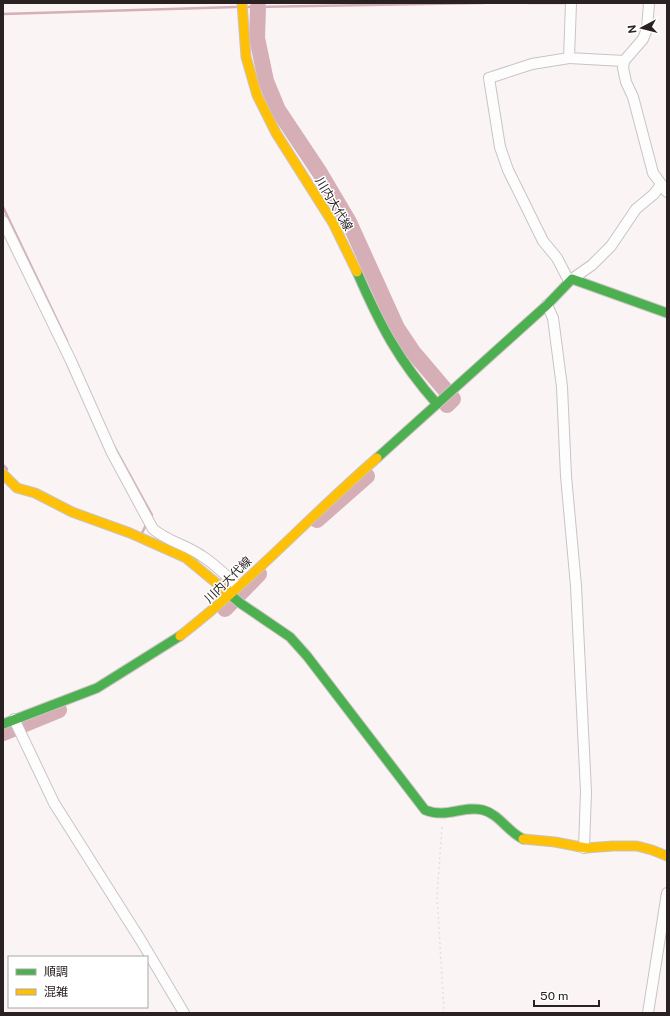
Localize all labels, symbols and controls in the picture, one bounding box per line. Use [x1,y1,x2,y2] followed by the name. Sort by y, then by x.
[622,8,662,48] north arrow
[626,24,639,34] text: N
[313,175,355,233] street label: 川内大代線
[202,554,254,606] street label: 川内大代線
[8,956,148,1008] legend
[44,965,68,979] text: 順調
[534,982,599,1008] scale bar
[44,985,68,999] text: 混雑
[540,989,568,1003] text: 50 m

